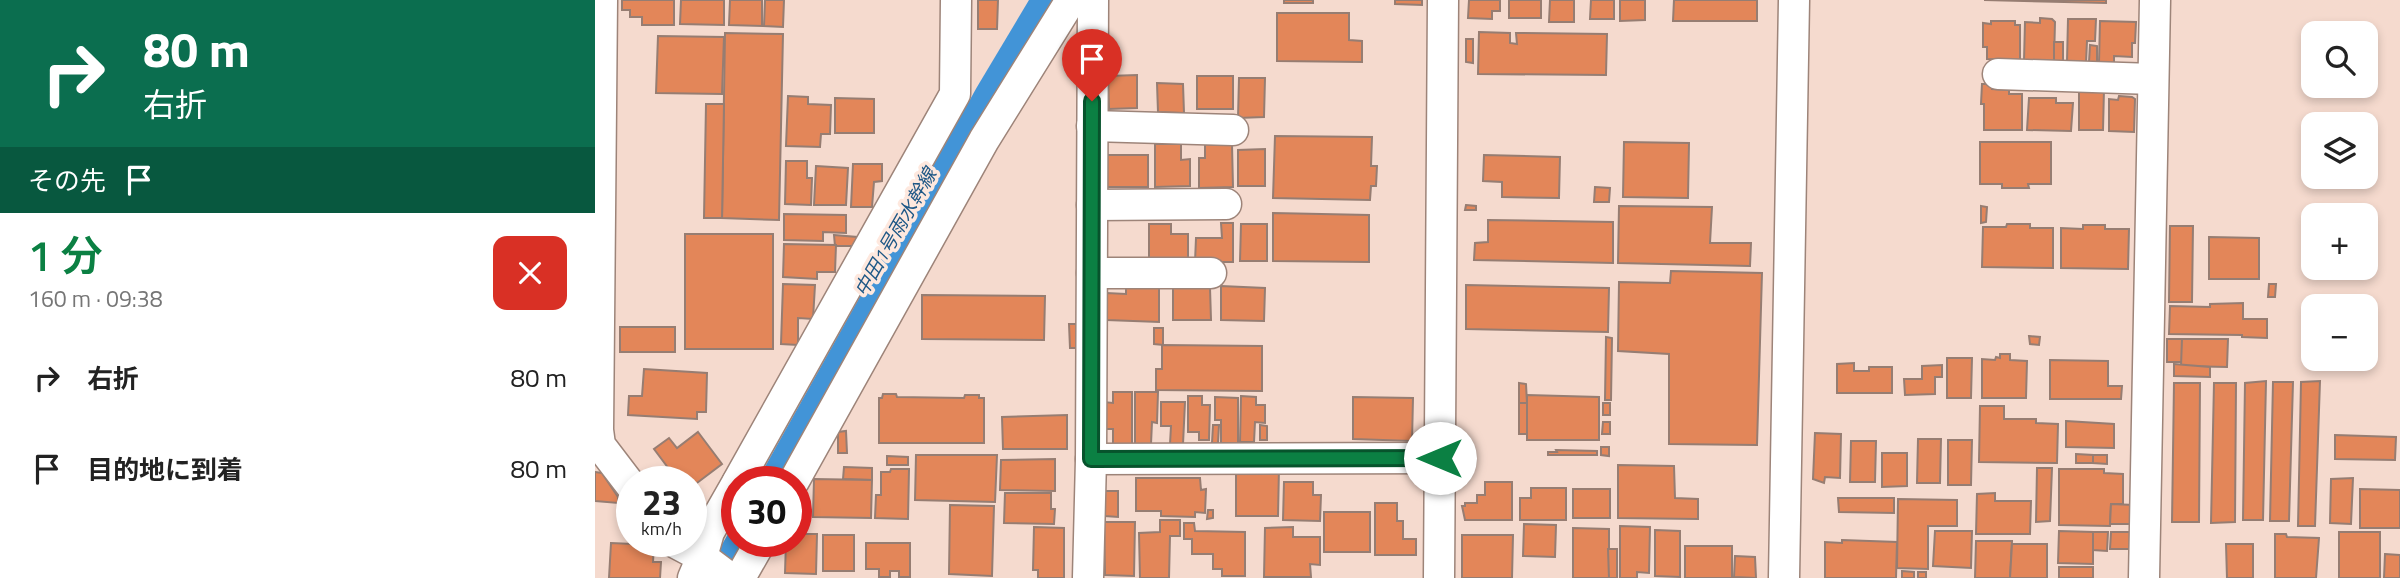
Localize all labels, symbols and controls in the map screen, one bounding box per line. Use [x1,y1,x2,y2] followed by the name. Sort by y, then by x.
[143,11,250,86] text: 80 m
[2301,21,2378,371] map controls
[2301,21,2378,98] button: search
[28,28,119,119] icon: right
[1062,29,1122,101] pin
[1073,40,1111,78] icon: arrive
[143,80,207,128] text: 右折
[2301,112,2378,189] button: layers
[28,161,106,200] text: その先
[120,161,158,199] icon: arrive
[846,161,944,301] water label: 中田1号雨水幹線
[2301,203,2378,280] button: +
[28,223,103,287] text: 1 分
[493,236,567,310] button: close
[28,281,163,316] text: 160 m · 09:38
[2301,294,2378,371] button: −
[510,358,567,397] text: 80 m
[28,359,66,397] icon: right
[87,359,139,398] text: 右折
[1403,421,1477,495] position arrow
[510,449,567,488] text: 80 m
[28,450,66,488] icon: arrive
[87,450,243,489] text: 目的地に到着
[721,466,812,557] speed limit sign: 30
[642,475,681,529] text: 23
[641,515,682,542] text: km/h

